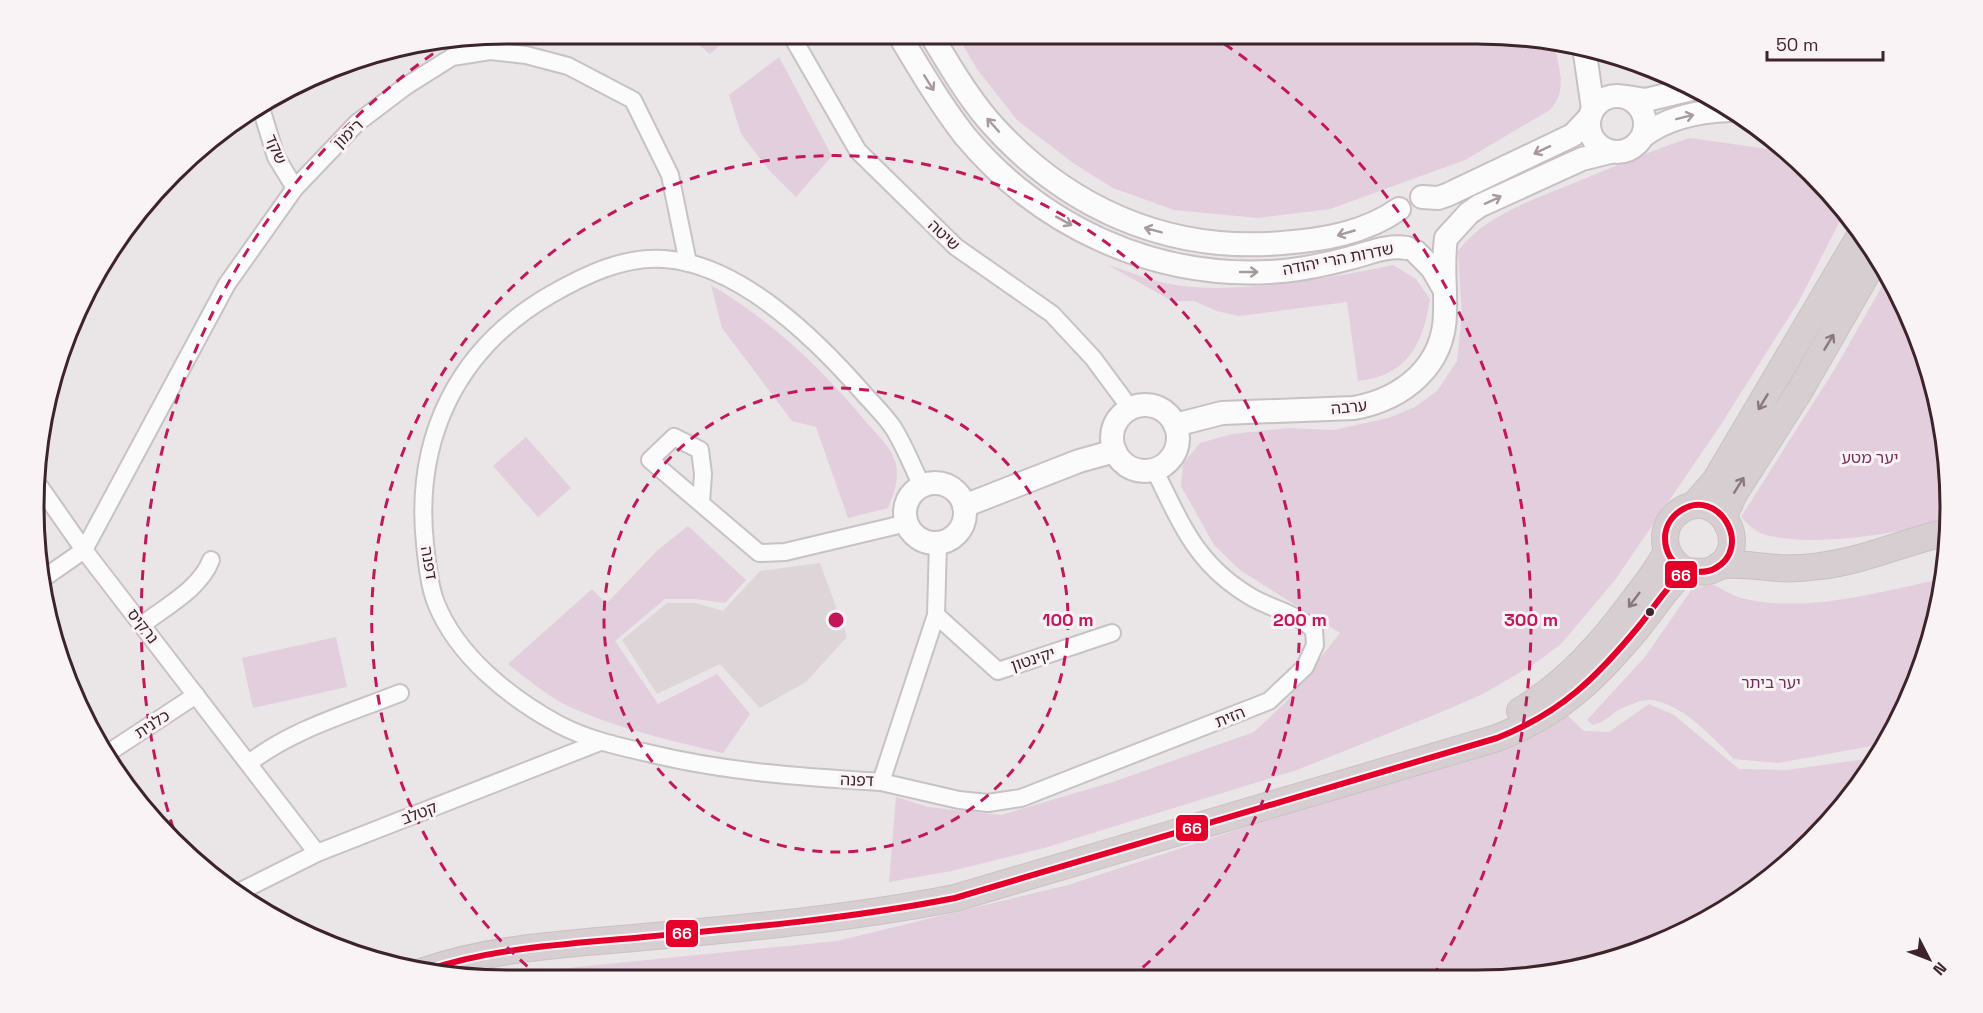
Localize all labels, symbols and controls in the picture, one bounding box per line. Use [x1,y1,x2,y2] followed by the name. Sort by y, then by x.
[1767,24,1882,62] scale bar
[1776,33,1818,56] text: 50 m
[923,74,935,91] one-way arrow
[1675,110,1694,122] one-way arrow
[329,115,367,153] street label: רימון
[986,118,1000,133] one-way arrow
[260,131,292,167] street label: שקד
[1533,144,1551,156] one-way arrow
[1483,194,1501,205] one-way arrow
[924,215,964,255] street label: שיטה
[1054,216,1072,227] one-way arrow
[1144,224,1163,235] one-way arrow
[1337,228,1356,239] one-way arrow
[1281,238,1395,280] street label: שדרות הרי יהודה
[1239,266,1259,278] one-way arrow
[1824,334,1836,351] one-way arrow
[1756,393,1768,410] one-way arrow
[1330,395,1368,419] street label: ערבה
[1842,447,1898,468] park label: יער מטע
[1733,478,1745,494] one-way arrow
[416,545,442,582] street label: דפנה
[1664,560,1698,589] line badge: 66
[1671,565,1691,586] text: 66
[1628,591,1640,607] one-way arrow
[123,604,163,648] street label: נרקיס
[1644,606,1656,618] unlabelled marker
[1042,608,1094,631] text: 100 m
[1273,608,1327,631] text: 200 m
[1504,608,1558,631] text: 300 m
[826,610,846,630] centre of rings
[1008,642,1058,676] street label: יקינטון
[1741,672,1801,693] park label: יער ביתר
[1212,702,1248,732] street label: הזית
[130,705,174,743] street label: כלנית
[840,769,875,791] street label: דפנה
[398,797,440,829] street label: קטלב
[1175,814,1209,842] line badge: 66
[1182,818,1202,839] text: 66
[665,919,699,948] line badge: 66
[672,923,692,944] text: 66
[1899,929,1959,989] north arrow
[1928,958,1951,980] text: N

